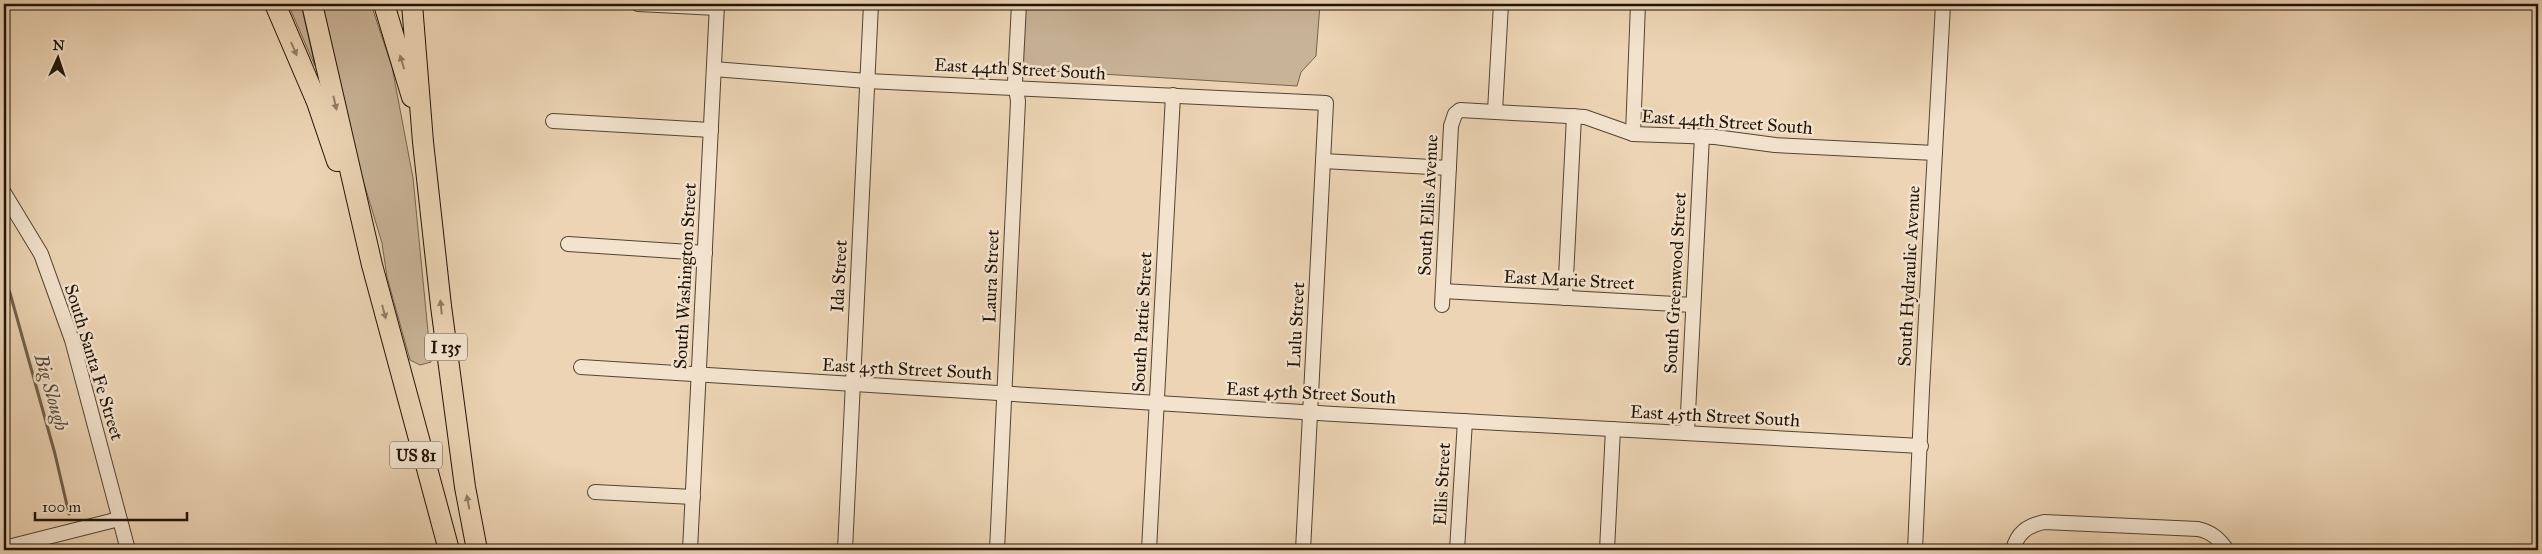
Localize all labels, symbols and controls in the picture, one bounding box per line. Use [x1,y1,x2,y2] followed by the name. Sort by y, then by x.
[32,32,82,82] north arrow
[52,37,65,54] text: N
[291,42,299,56] one-way arrow
[397,54,405,69] one-way arrow
[934,54,1106,84] street label: East 44th Street South
[331,95,339,110] one-way arrow
[1641,105,1813,139] street label: East 44th Street South
[1413,134,1443,276] street label: South Ellis Avenue
[669,182,702,370] street label: South Washington Street
[1893,185,1925,367] street label: South Hydraulic Avenue
[1659,191,1691,374] street label: South Greenwood Street
[978,228,1004,323] street label: Laura Street
[826,239,852,313] street label: Ida Street
[1127,251,1157,393] street label: South Pattie Street
[1503,266,1636,294] street label: East Marie Street
[60,281,128,443] street label: South Santa Fe Street
[1283,281,1309,368] street label: Lulu Street
[437,298,445,314] one-way arrow
[380,304,388,319] one-way arrow
[425,334,467,361] road number: I 135
[29,350,73,433] water label: Big Slough
[822,354,992,384] street label: East 45th Street South
[1226,378,1396,408] street label: East 45th Street South
[1630,401,1800,431] street label: East 45th Street South
[1429,441,1455,526] street label: Ellis Street
[390,442,442,468] road number: US 81
[35,489,188,521] scale bar
[463,494,471,510] one-way arrow
[42,498,82,516] text: 100 m

